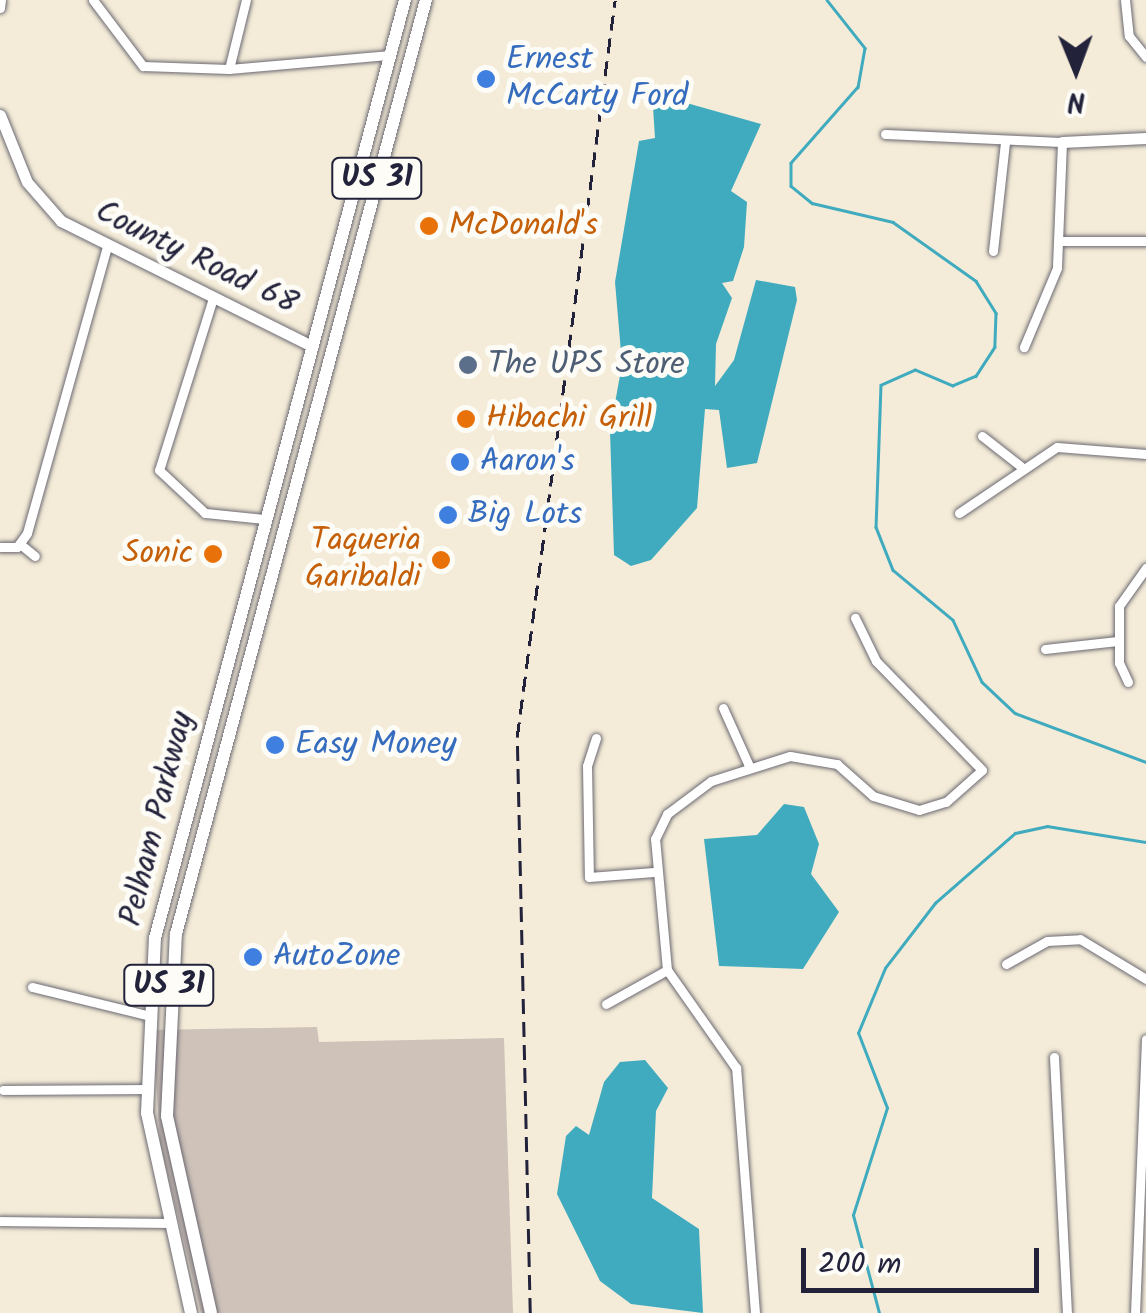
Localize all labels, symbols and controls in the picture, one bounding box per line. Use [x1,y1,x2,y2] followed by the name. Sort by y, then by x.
[1026,20,1126,120] north arrow
[506,42,688,117] place label: Ernest McCarty Ford
[475,68,497,90] marker: Ernest McCarty Ford
[1067,78,1086,123] text: N
[330,153,424,203] road number: US 31
[89,193,303,325] street label: County Road 68
[449,207,598,245] place label: McDonald's
[418,215,440,237] marker: McDonald's
[488,346,685,384] place label: The UPS Store
[457,354,479,376] marker: The UPS Store
[486,400,652,438] place label: Hibachi Grill
[455,408,477,430] marker: Hibachi Grill
[480,443,575,481] place label: Aaron's
[449,451,471,473] marker: Aaron's
[468,496,582,534] place label: Big Lots
[437,504,459,526] marker: Big Lots
[305,523,421,598] place label: Taqueria Garibaldi
[123,535,193,573] place label: Sonic
[202,543,224,565] marker: Sonic
[430,549,452,571] marker: Taqueria Garibaldi
[113,708,203,930] street label: Pelham Parkway
[295,726,456,764] place label: Easy Money
[264,734,286,756] marker: Easy Money
[273,938,401,976] place label: AutoZone
[242,946,264,968] marker: AutoZone
[121,960,216,1010] road number: US 31
[806,1228,1044,1290] scale bar
[818,1241,901,1289] text: 200 m

